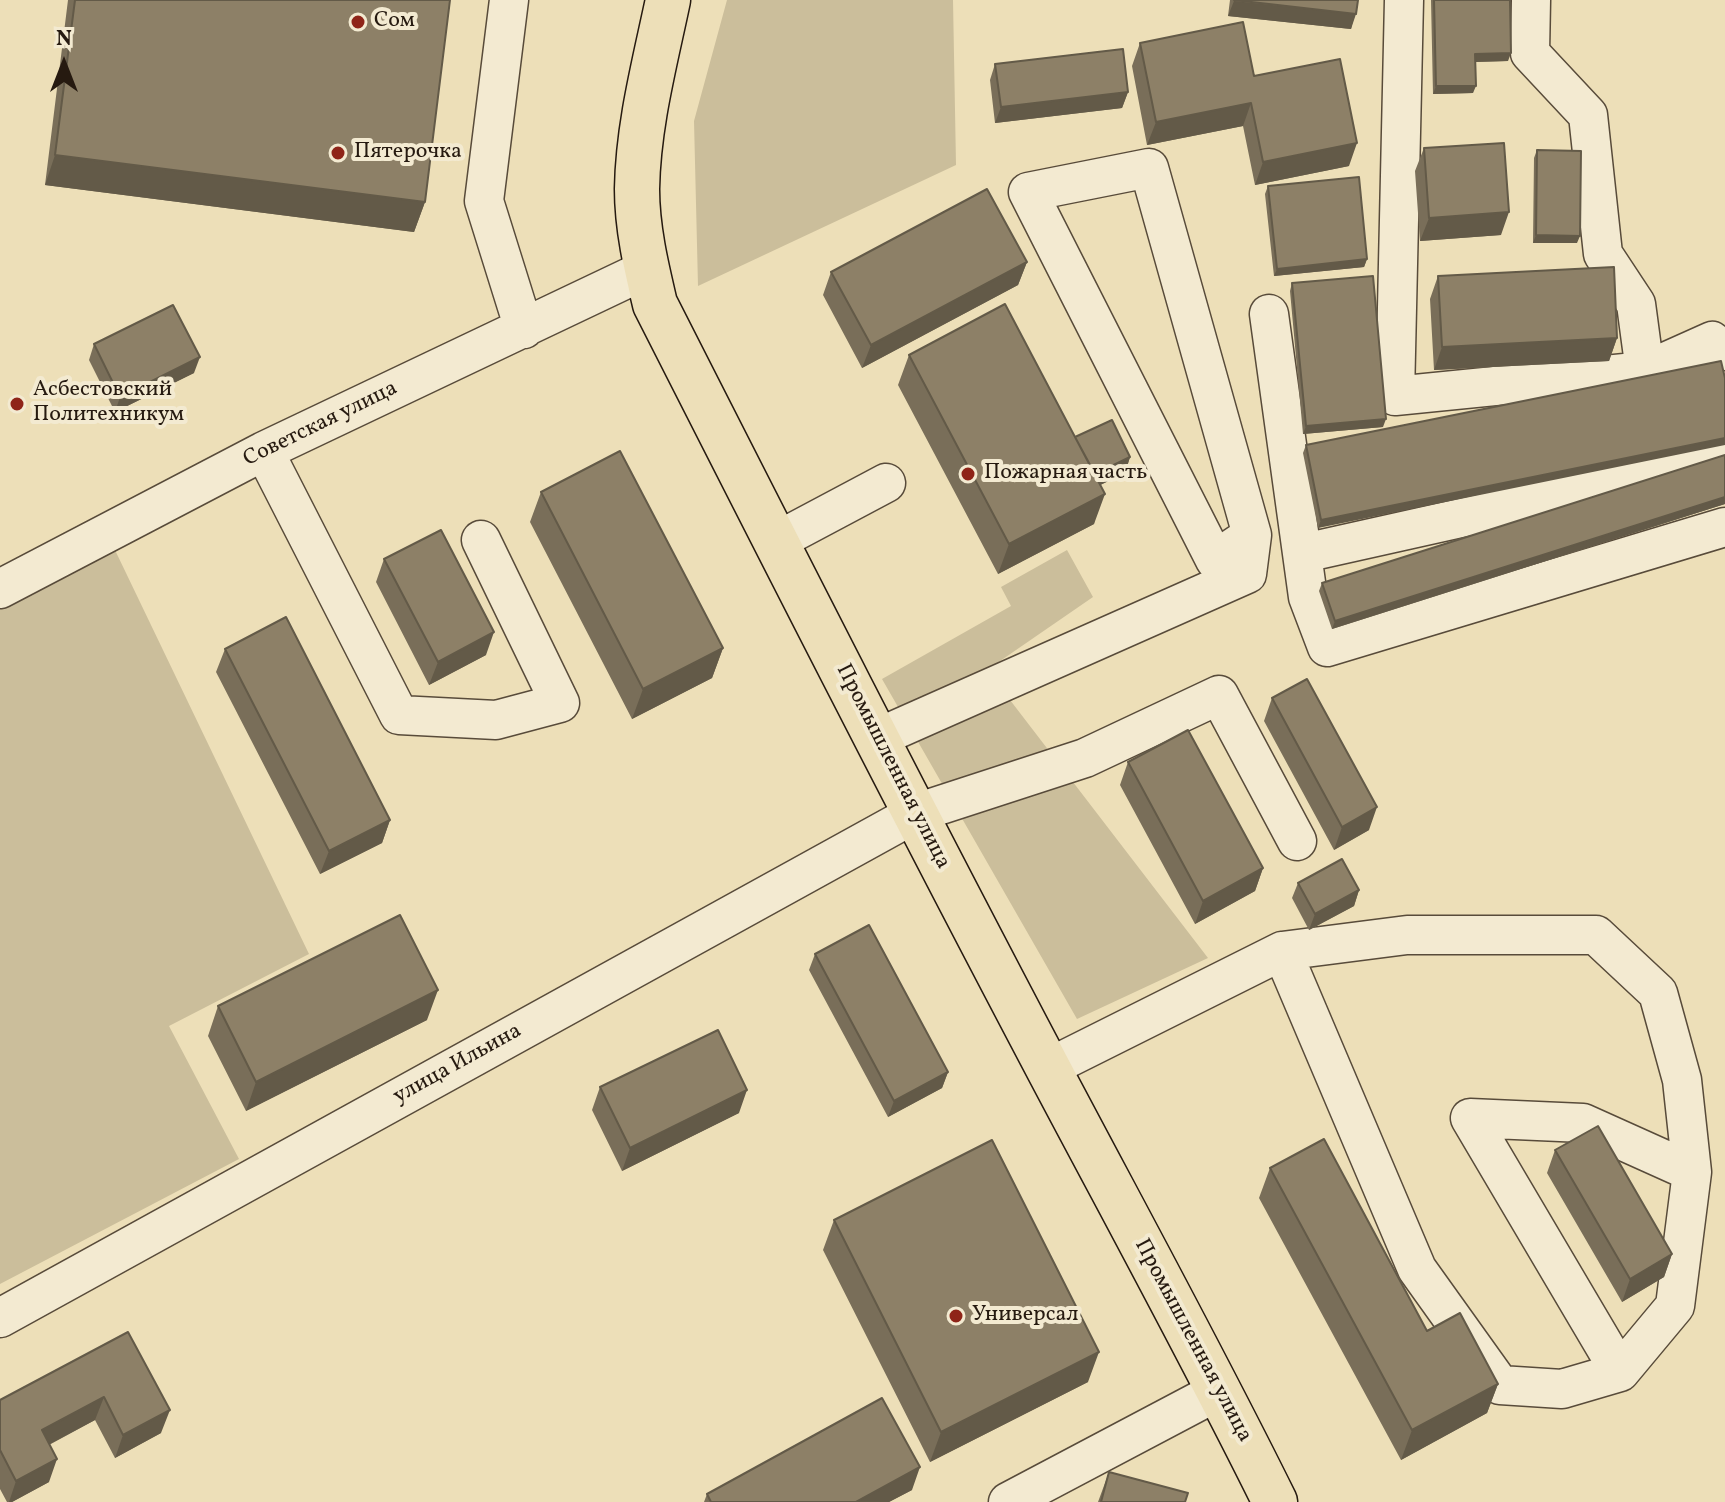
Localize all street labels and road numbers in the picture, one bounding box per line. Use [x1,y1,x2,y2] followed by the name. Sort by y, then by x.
[240,376,402,474] street label: Советская улица
[829,660,955,874] street label: Промышленная улица
[389,1019,527,1111] street label: улица Ильина
[1127,1235,1257,1447] street label: Промышленная улица

